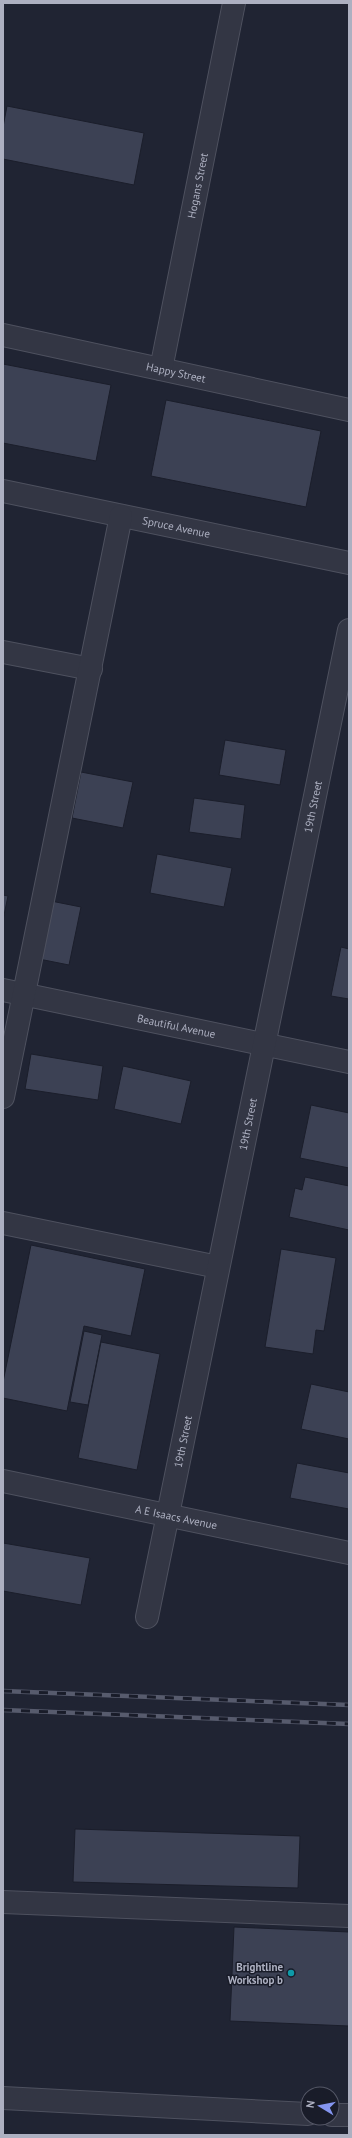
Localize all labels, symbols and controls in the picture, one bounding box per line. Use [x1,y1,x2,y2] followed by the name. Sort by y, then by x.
[184,151,211,220] street label: Hogans Street
[145,359,207,386] street label: Happy Street
[141,513,212,541] street label: Spruce Avenue
[301,779,325,834] street label: 19th Street
[136,1011,217,1041] street label: Beautiful Avenue
[236,1097,260,1151] street label: 19th Street
[171,1414,195,1469] street label: 19th Street
[134,1502,219,1532] street label: A E Isaacs Avenue
[228,1960,283,1987] place label: Brightline Workshop b
[286,1968,296,1978] marker: Brightline Workshop b
[300,2086,340,2126] north arrow
[303,2099,318,2109] text: N

